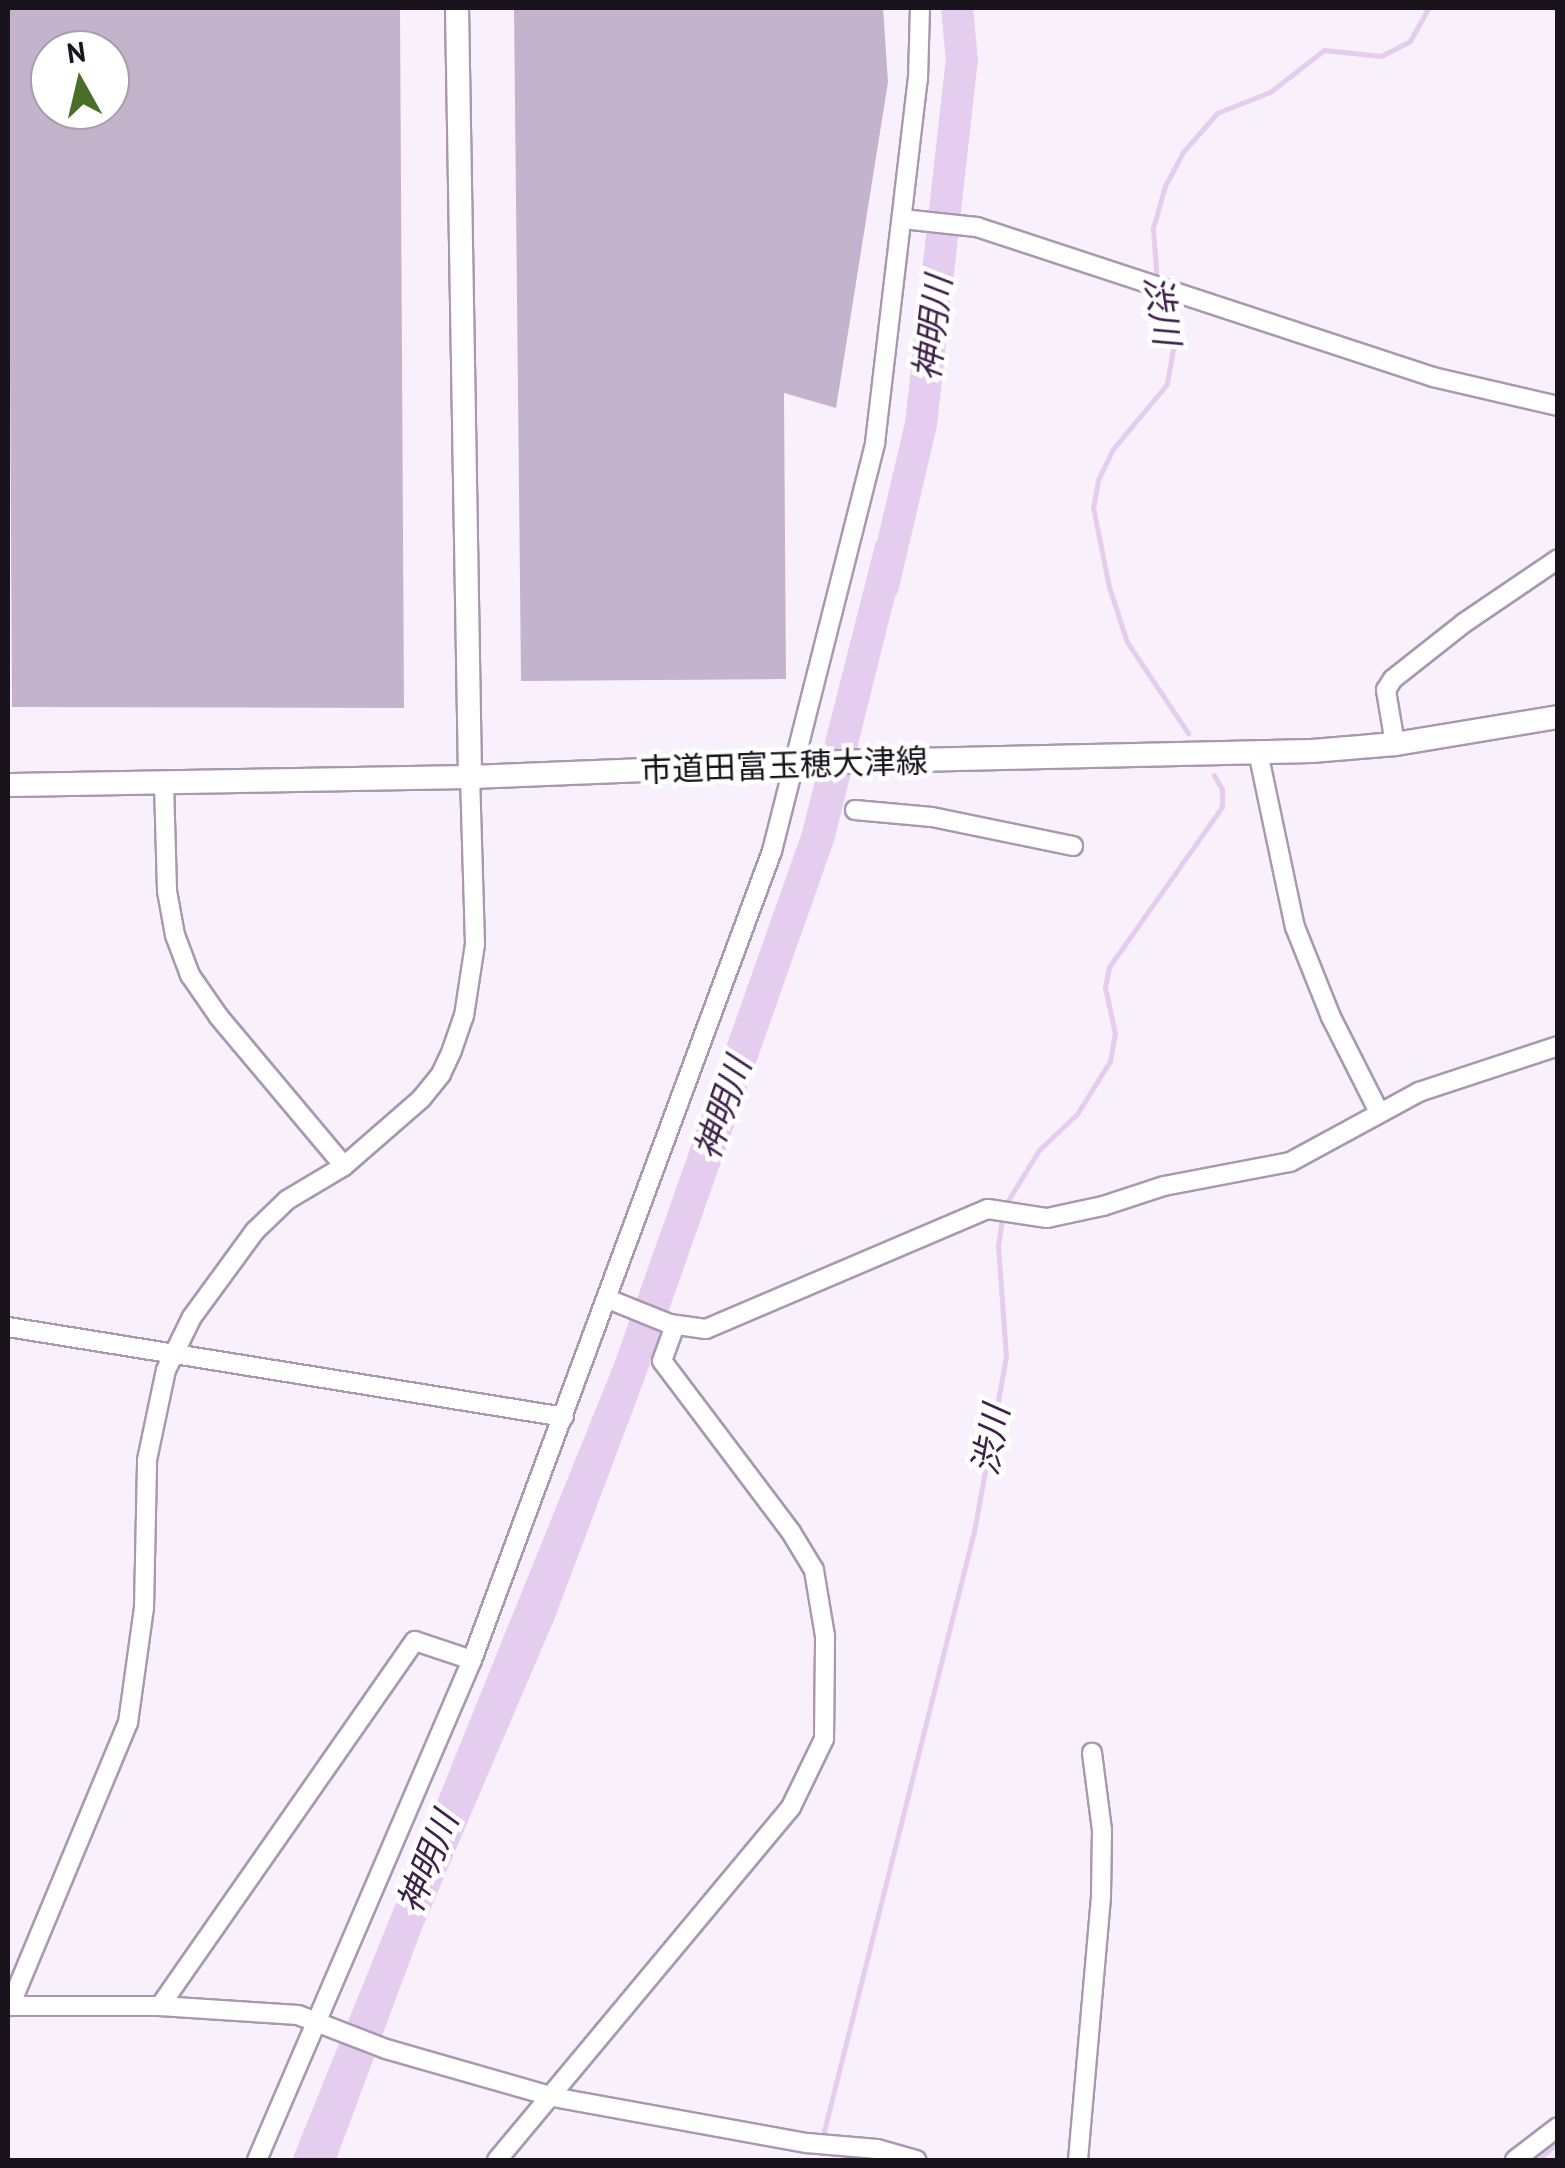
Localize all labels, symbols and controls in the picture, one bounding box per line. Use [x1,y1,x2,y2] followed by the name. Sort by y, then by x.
[30,30,130,130] north arrow
[64,32,88,71] text: N
[1137,272,1189,348] water label: 渋川
[905,273,959,383] water label: 神明川
[639,741,929,789] street label: 市道田富玉穂大津線
[685,1052,759,1164] water label: 神明川
[963,1402,1017,1478] water label: 渋川
[388,1805,466,1919] water label: 神明川

